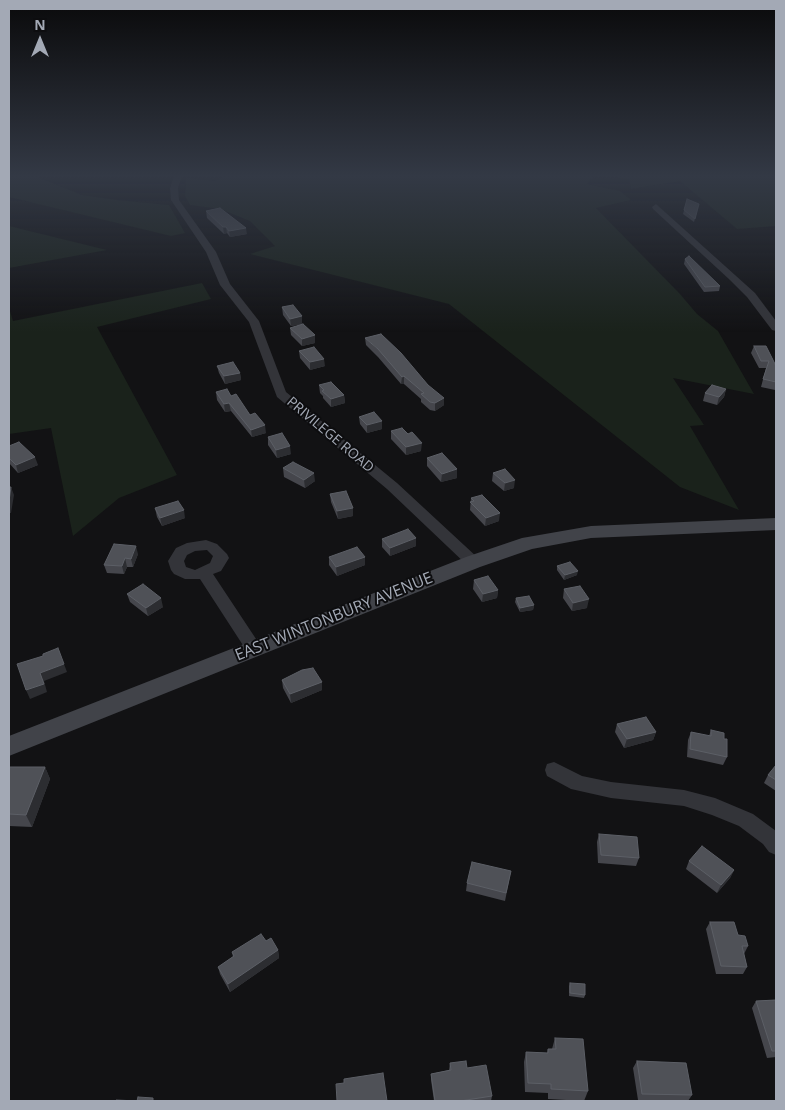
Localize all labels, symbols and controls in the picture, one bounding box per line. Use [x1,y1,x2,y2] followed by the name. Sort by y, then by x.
[15,15,65,65] north arrow
[34,15,46,34] text: N
[283,394,377,476] street label: PRIVILEGE ROAD
[232,568,436,666] street label: EAST WINTONBURY AVENUE

